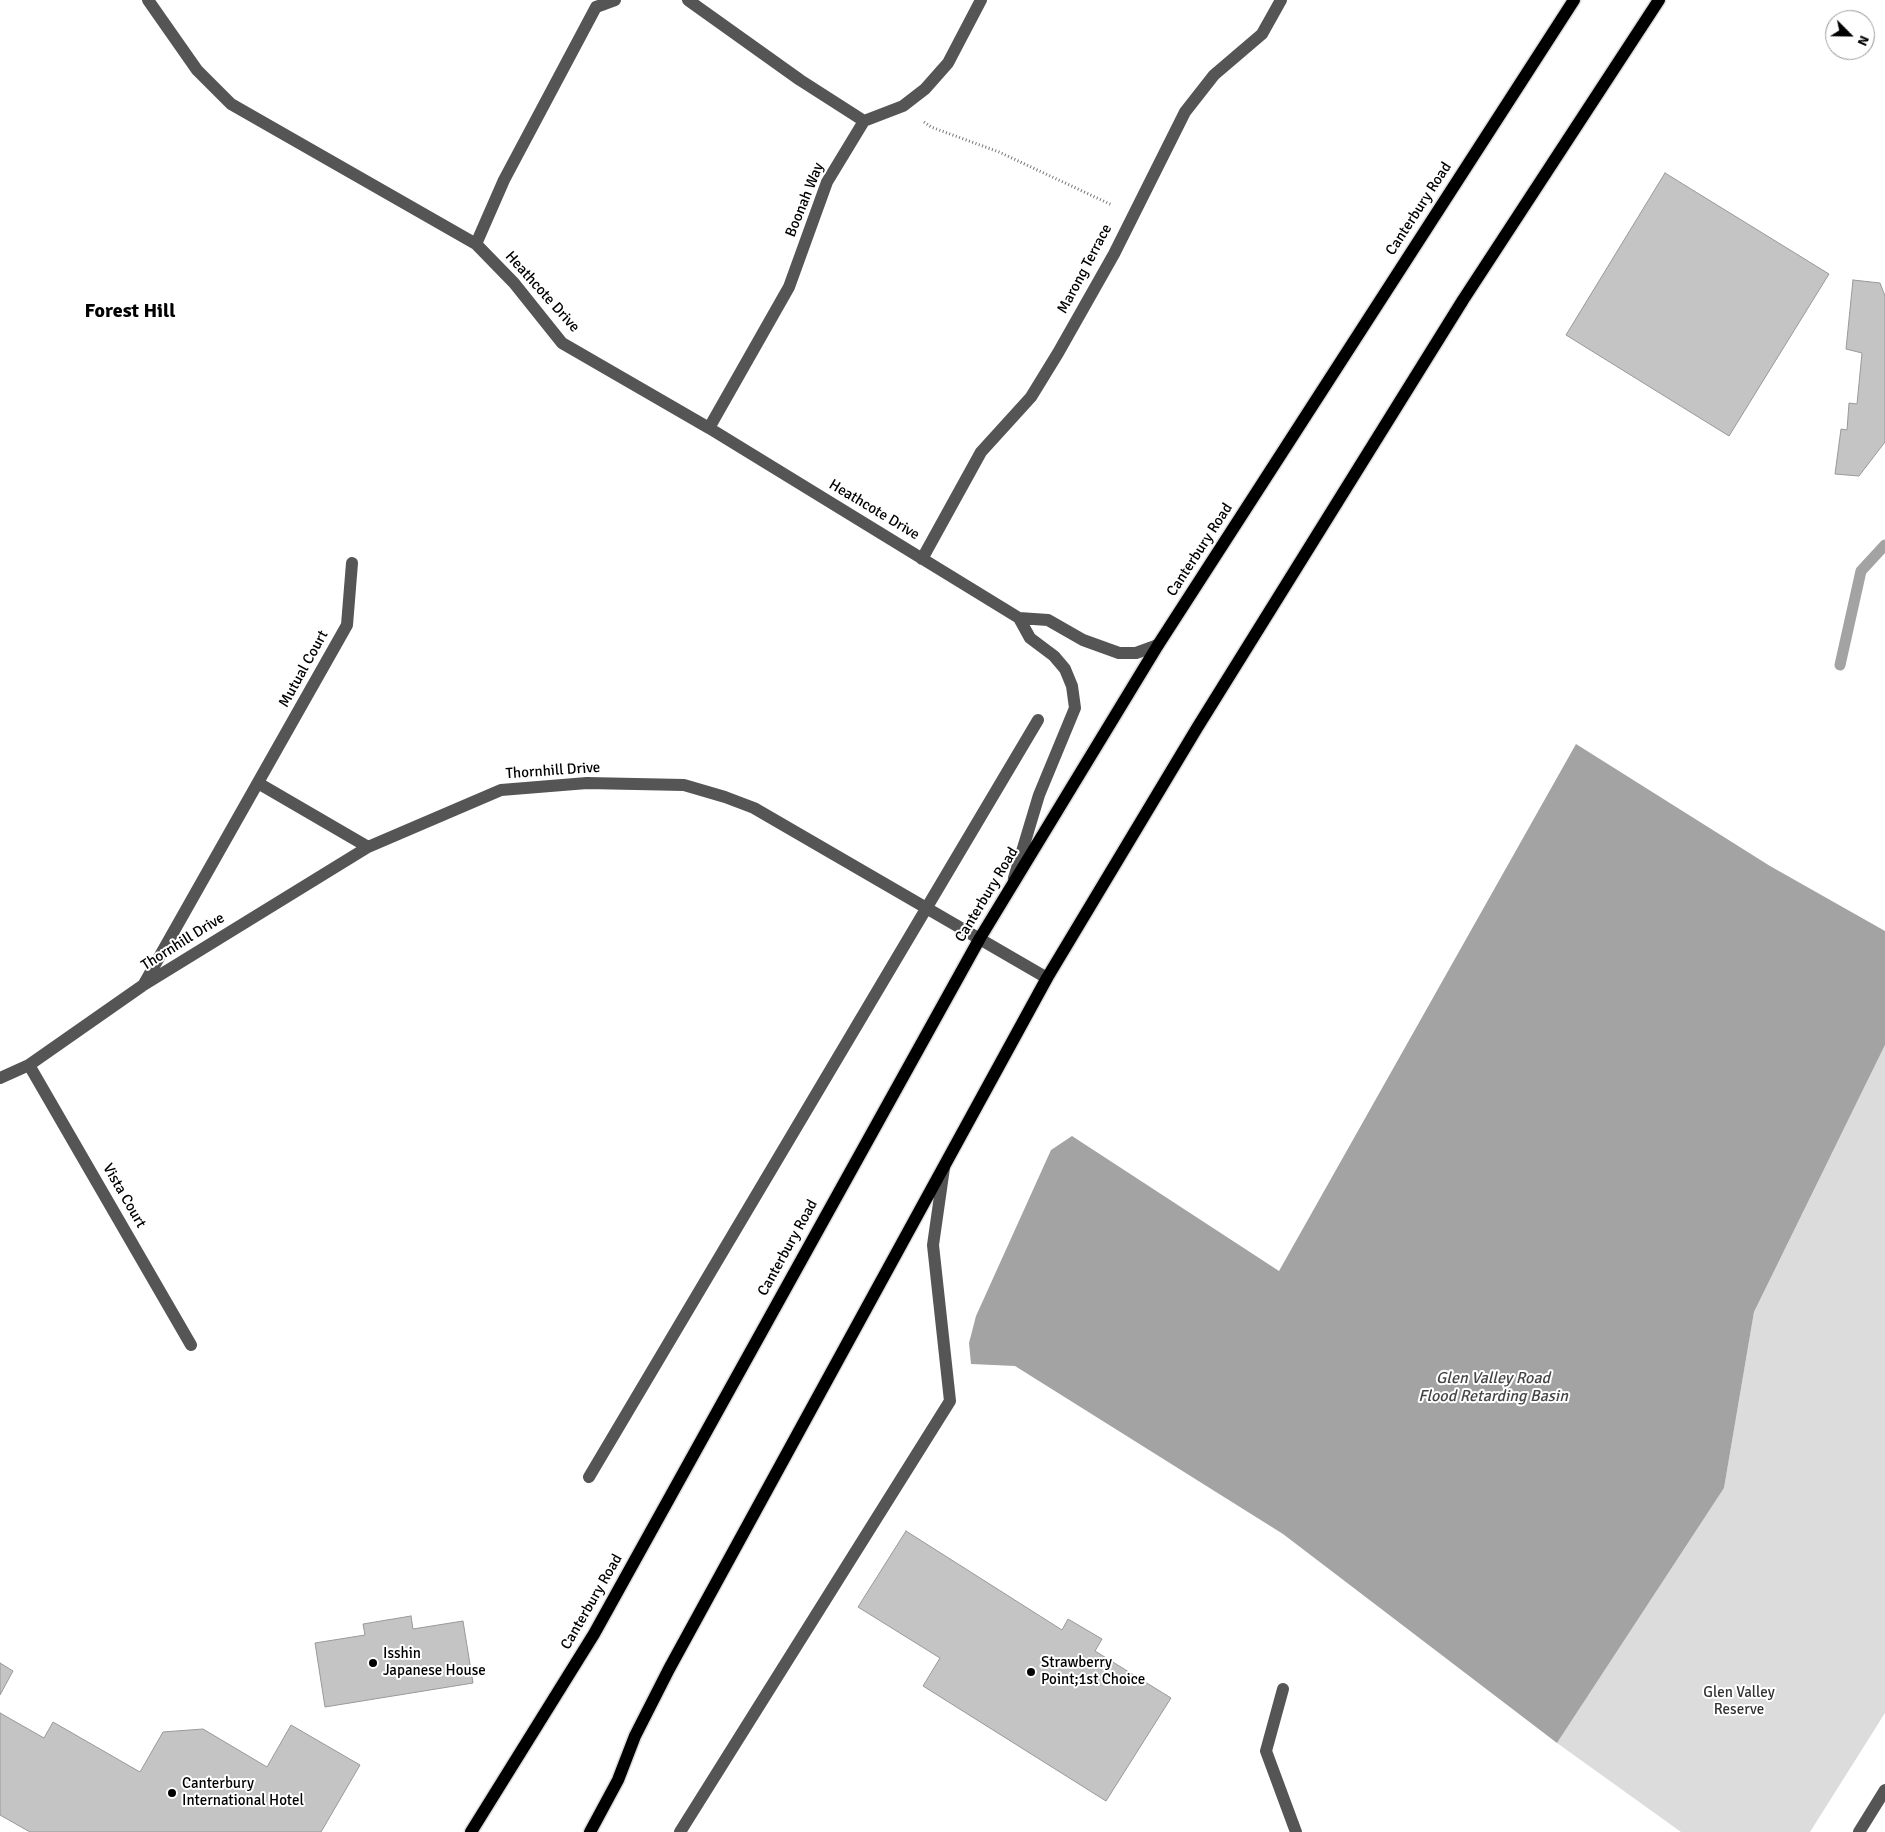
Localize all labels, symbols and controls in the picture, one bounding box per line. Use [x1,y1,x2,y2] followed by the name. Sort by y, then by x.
[1825,10,1875,60] north arrow
[1854,33,1873,48] text: N
[1382,159,1456,259] street label: Canterbury Road
[782,160,828,240] street label: Boonah Way
[1054,221,1116,317] street label: Marong Terrace
[501,248,583,336] street label: Heathcote Drive
[85,300,175,324] district label: Forest Hill
[825,476,923,544] street label: Heathcote Drive
[1163,500,1237,600] street label: Canterbury Road
[275,627,333,711] street label: Mutual Court
[505,759,601,783] street label: Thornhill Drive
[952,844,1022,946] street label: Canterbury Road
[138,909,228,975] street label: Thornhill Drive
[98,1161,150,1231] street label: Vista Court
[754,1197,822,1299] street label: Canterbury Road
[1418,1369,1568,1407] water label: Glen Valley Road Flood Retarding Basin
[557,1551,627,1653] street label: Canterbury Road
[383,1645,486,1680] place label: Isshin Japanese House
[1041,1654,1145,1689] place label: Strawberry Point;1st Choice
[367,1657,379,1669] marker: Isshin Japanese House
[1025,1666,1037,1678] marker: Strawberry Point;1st Choice
[1703,1684,1775,1719] park label: Glen Valley Reserve
[182,1775,304,1810] place label: Canterbury International Hotel
[166,1787,178,1799] marker: Canterbury International Hotel

